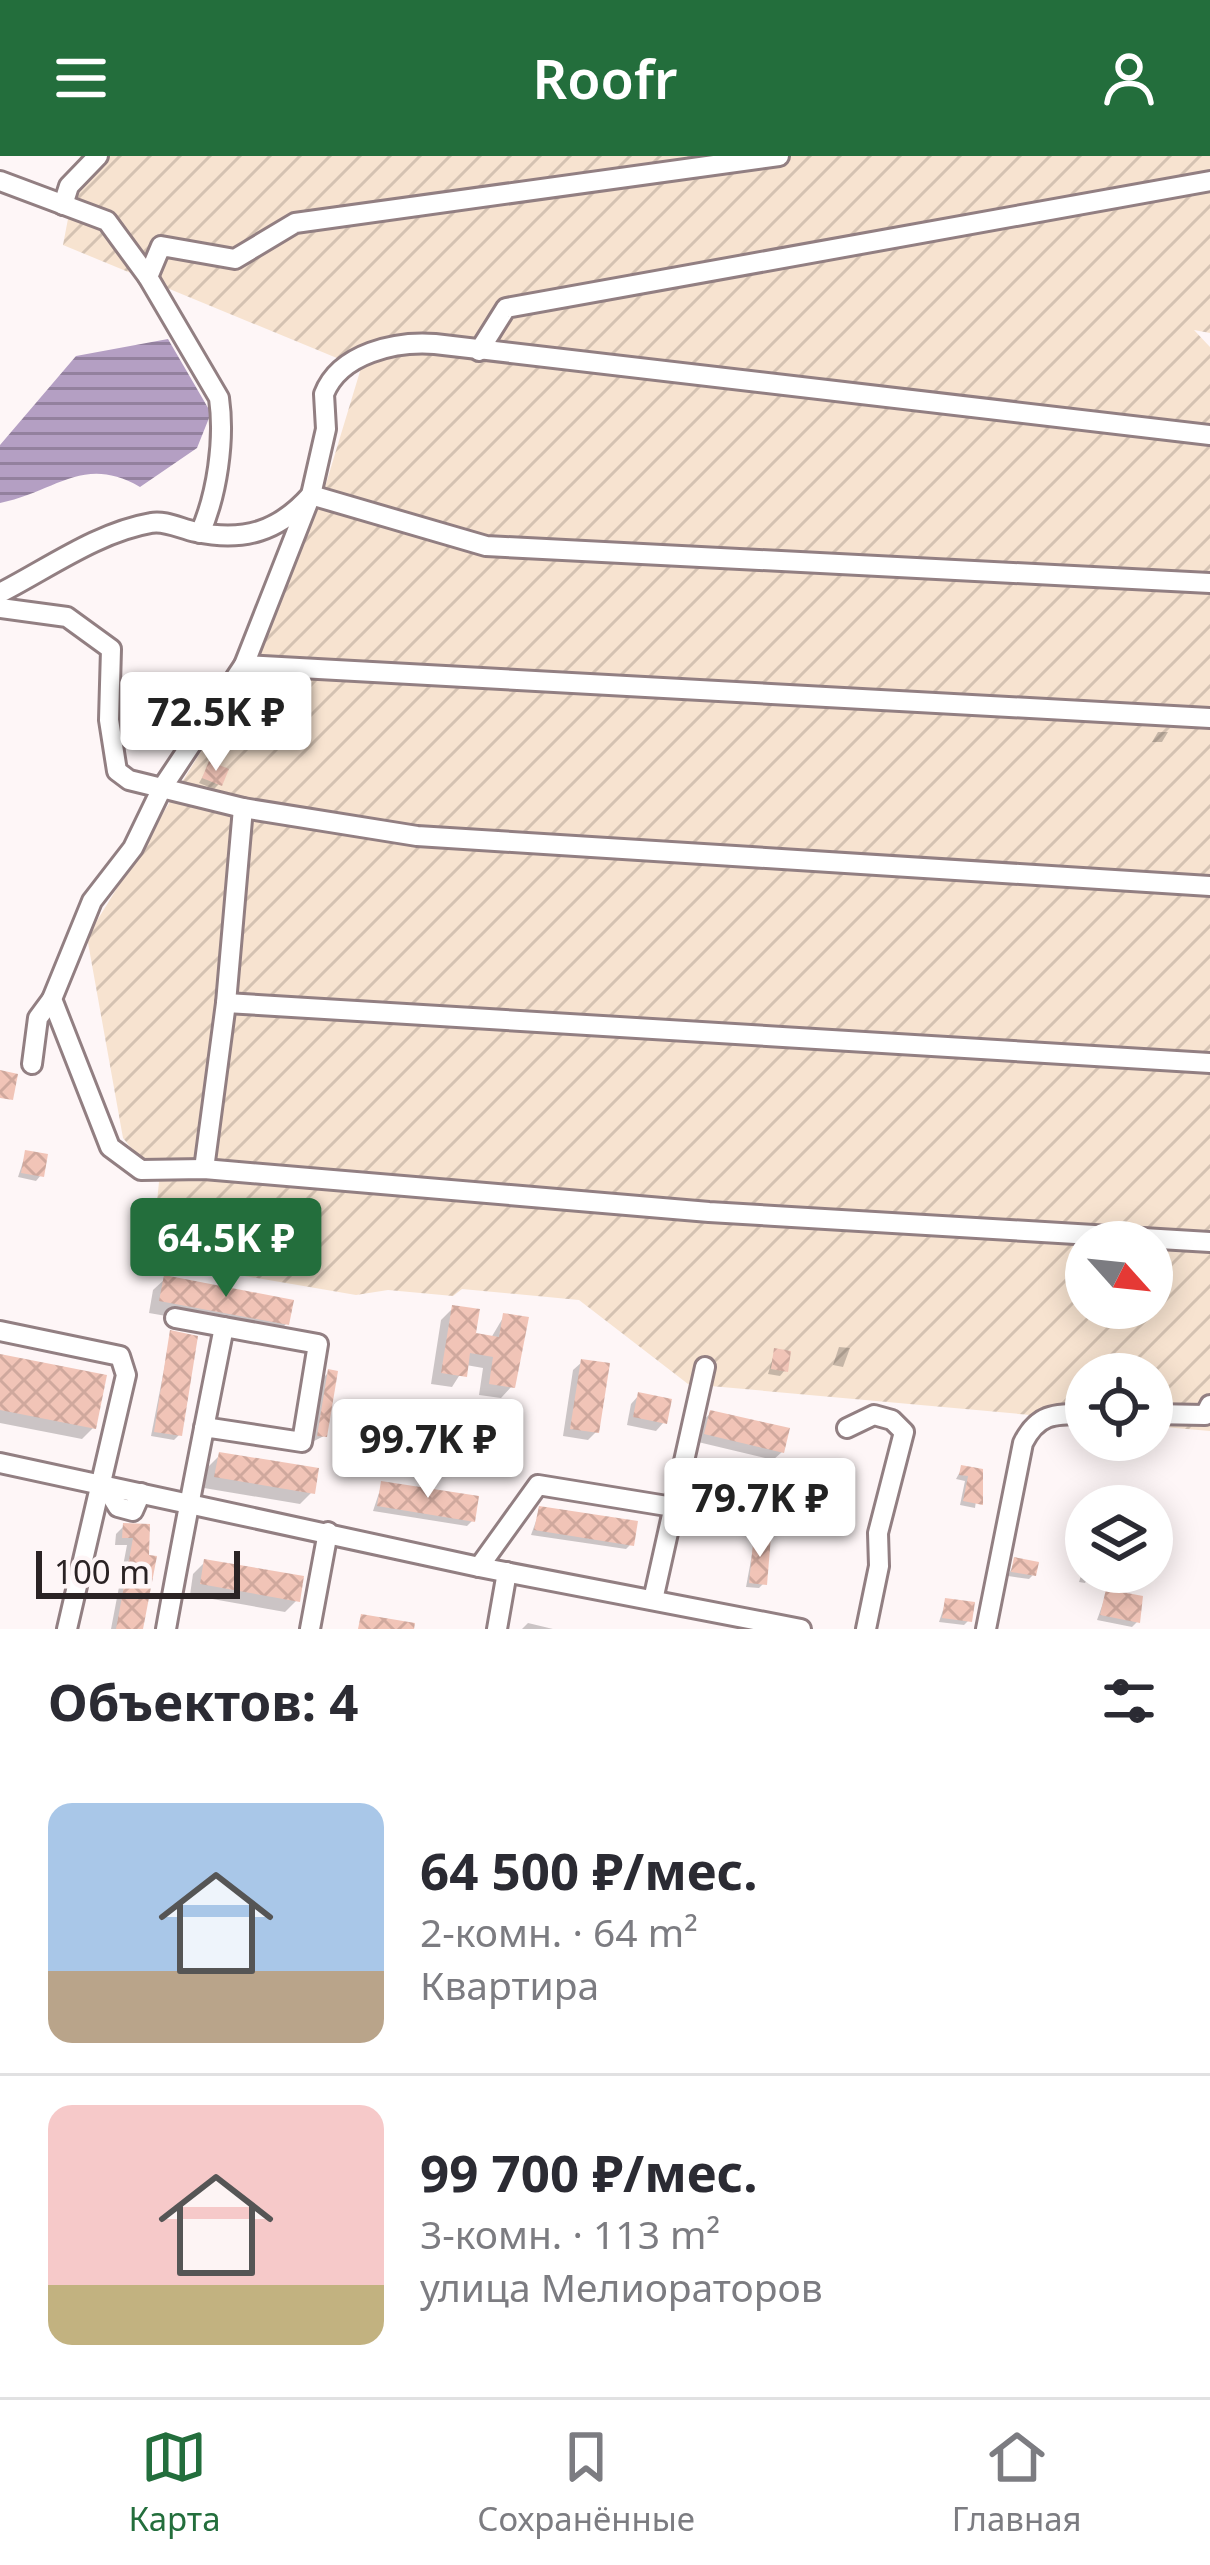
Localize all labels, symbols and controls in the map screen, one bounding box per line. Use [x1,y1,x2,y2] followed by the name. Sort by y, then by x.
[533,41,677,115] text: Roofr
[48,45,114,111] icon: menu
[1096,45,1162,111] icon: person
[105,672,327,774] pin: 72.5K ₽
[147,684,285,737] text: 72.5K ₽
[115,1198,337,1300] pin: 64.5K ₽
[157,1210,295,1263] text: 64.5K ₽
[1065,1221,1173,1329] north arrow
[1065,1221,1173,1593] map controls
[1065,1353,1173,1461] button: locate
[317,1399,539,1501] pin: 99.7K ₽
[359,1411,497,1464] text: 99.7K ₽
[649,1458,871,1560] pin: 79.7K ₽
[691,1470,829,1523] text: 79.7K ₽
[1065,1485,1173,1593] button: layers
[36,1545,240,1598] scale bar
[54,1549,150,1594] text: 100 m
[48,1666,358,1736] text: Объектов: 4
[1096,1668,1162,1734] icon: filters
[420,1835,758,1905] text: 64 500 ₽/мес.
[144,1851,288,1995] icon: home
[420,1905,698,1958] text: 2-комн. · 64 m²
[420,1958,599,2011] text: Квартира
[420,2137,758,2207] text: 99 700 ₽/мес.
[144,2153,288,2297] icon: home
[420,2207,720,2260] text: 3-комн. · 113 m²
[420,2260,823,2313] text: улица Мелиораторов
[128,2424,221,2541] tab: Карта
[477,2424,695,2541] tab: Сохранённые
[952,2424,1082,2541] tab: Главная

